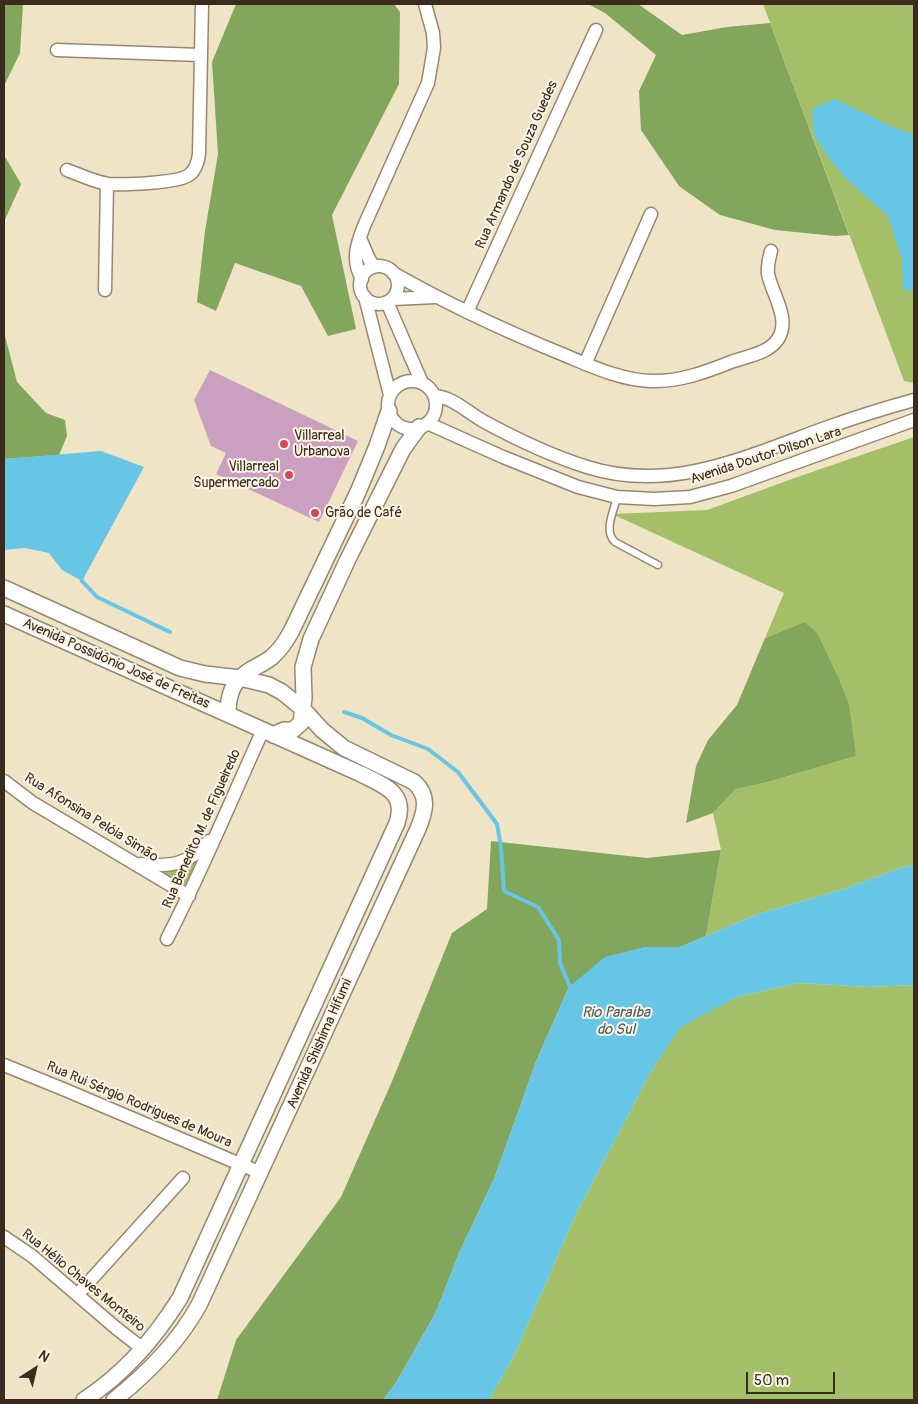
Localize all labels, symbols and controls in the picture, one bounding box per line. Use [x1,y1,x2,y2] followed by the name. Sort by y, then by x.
[472,78,562,252] street label: Rua Armando de Souza Guedes
[688,424,844,488] street label: Avenida Doutor Dilson Lara
[294,428,350,461] place label: Villarreal Urbanova
[278,438,290,450] marker: Villarreal Urbanova
[193,459,279,492] place label: Villarreal Supermercado
[283,469,295,481] marker: Villarreal Supermercado
[325,505,402,521] place label: Grão de Café
[309,507,321,519] marker: Grão de Café
[20,615,212,713] street label: Avenida Possidônio José de Freitas
[159,747,245,911] street label: Rua Benedito M. de Figueiredo
[21,770,161,866] street label: Rua Afonsina Pelóia Simão
[284,976,356,1112] street label: Avenida Shishima Hifumi
[582,1004,650,1039] water label: Rio Paraíba do Sul
[44,1058,234,1152] street label: Rua Rui Sérgio Rodrigues de Moura
[18,1226,148,1336] street label: Rua Hélio Chaves Monteiro
[10,1344,60,1394] north arrow
[35,1347,53,1366] text: N
[748,1362,837,1394] scale bar
[754,1371,789,1390] text: 50 m

